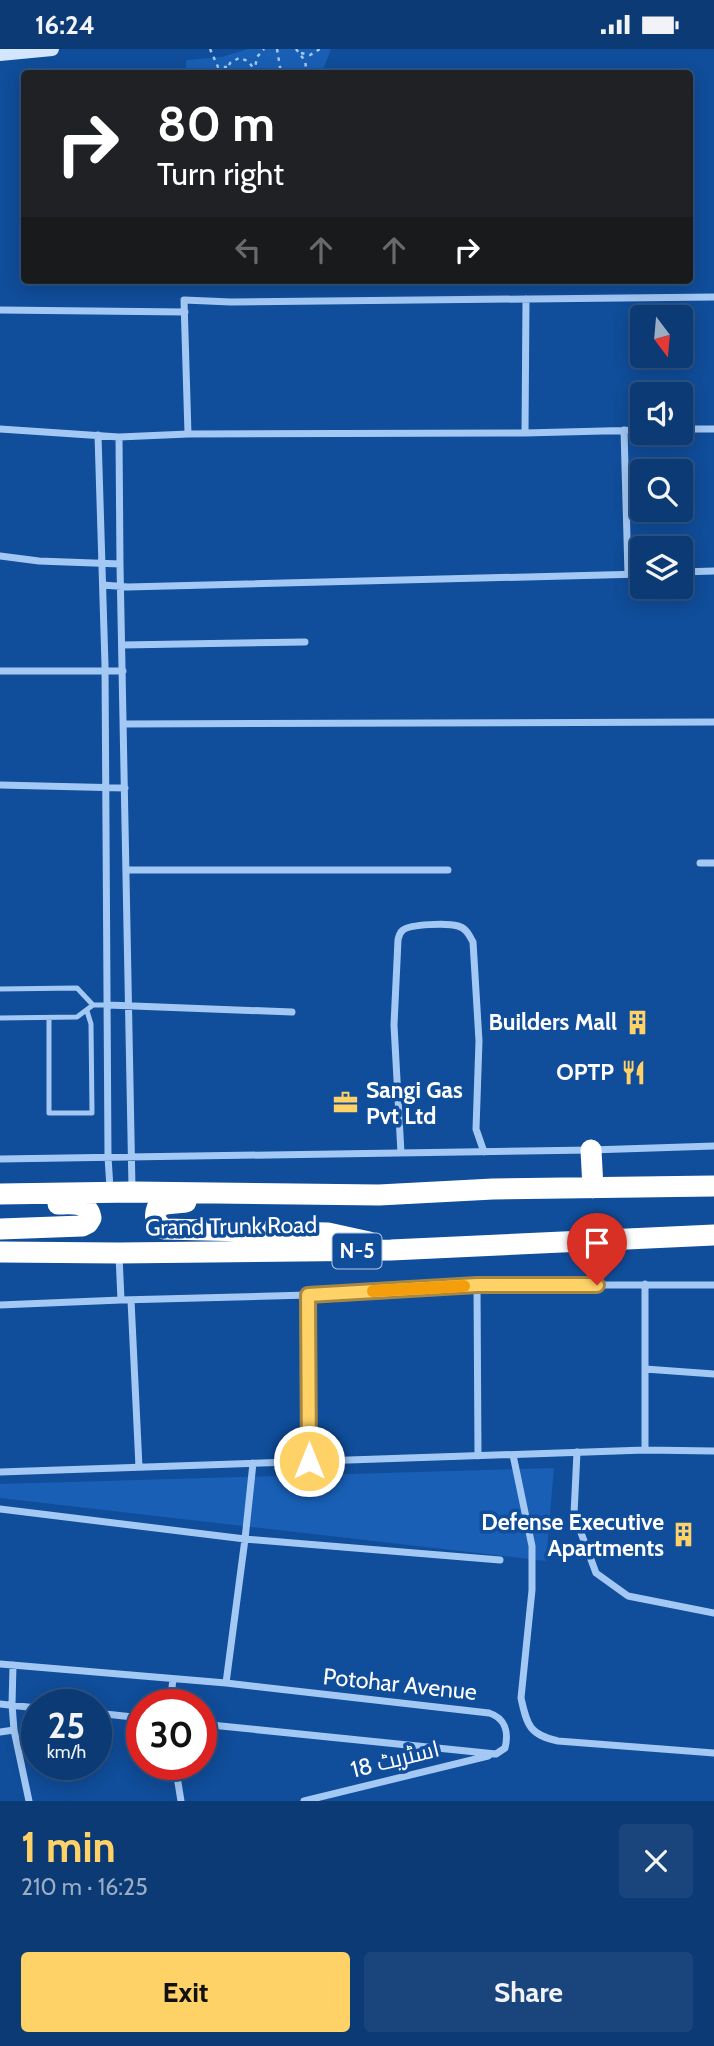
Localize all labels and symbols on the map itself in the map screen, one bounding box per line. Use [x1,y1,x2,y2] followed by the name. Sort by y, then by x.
[630,305,693,367] north arrow
[489,1008,617,1036] place label: Builders Mall
[623,1008,651,1036] building icon: Builders Mall
[556,1058,614,1086] place label: OPTP
[620,1058,648,1086] restaurant icon: OPTP
[366,1076,463,1130] place label: Sangi Gas Pvt Ltd
[332,1089,360,1117] office icon: Sangi Gas Pvt Ltd
[145,1211,317,1241] street label: Grand Trunk Road
[567,1213,627,1285] pin
[332,1233,382,1269] road number: N-5
[272,1424,346,1498] position arrow
[481,1508,664,1562] place label: Defense Executive Apartments
[670,1521,698,1549] building icon: Defense Executive Apartments
[322,1662,479,1706] street label: Potohar Avenue
[126,1689,217,1780] speed limit sign: 30
[348,1734,442,1784] street label: اسٹریٹ 18

